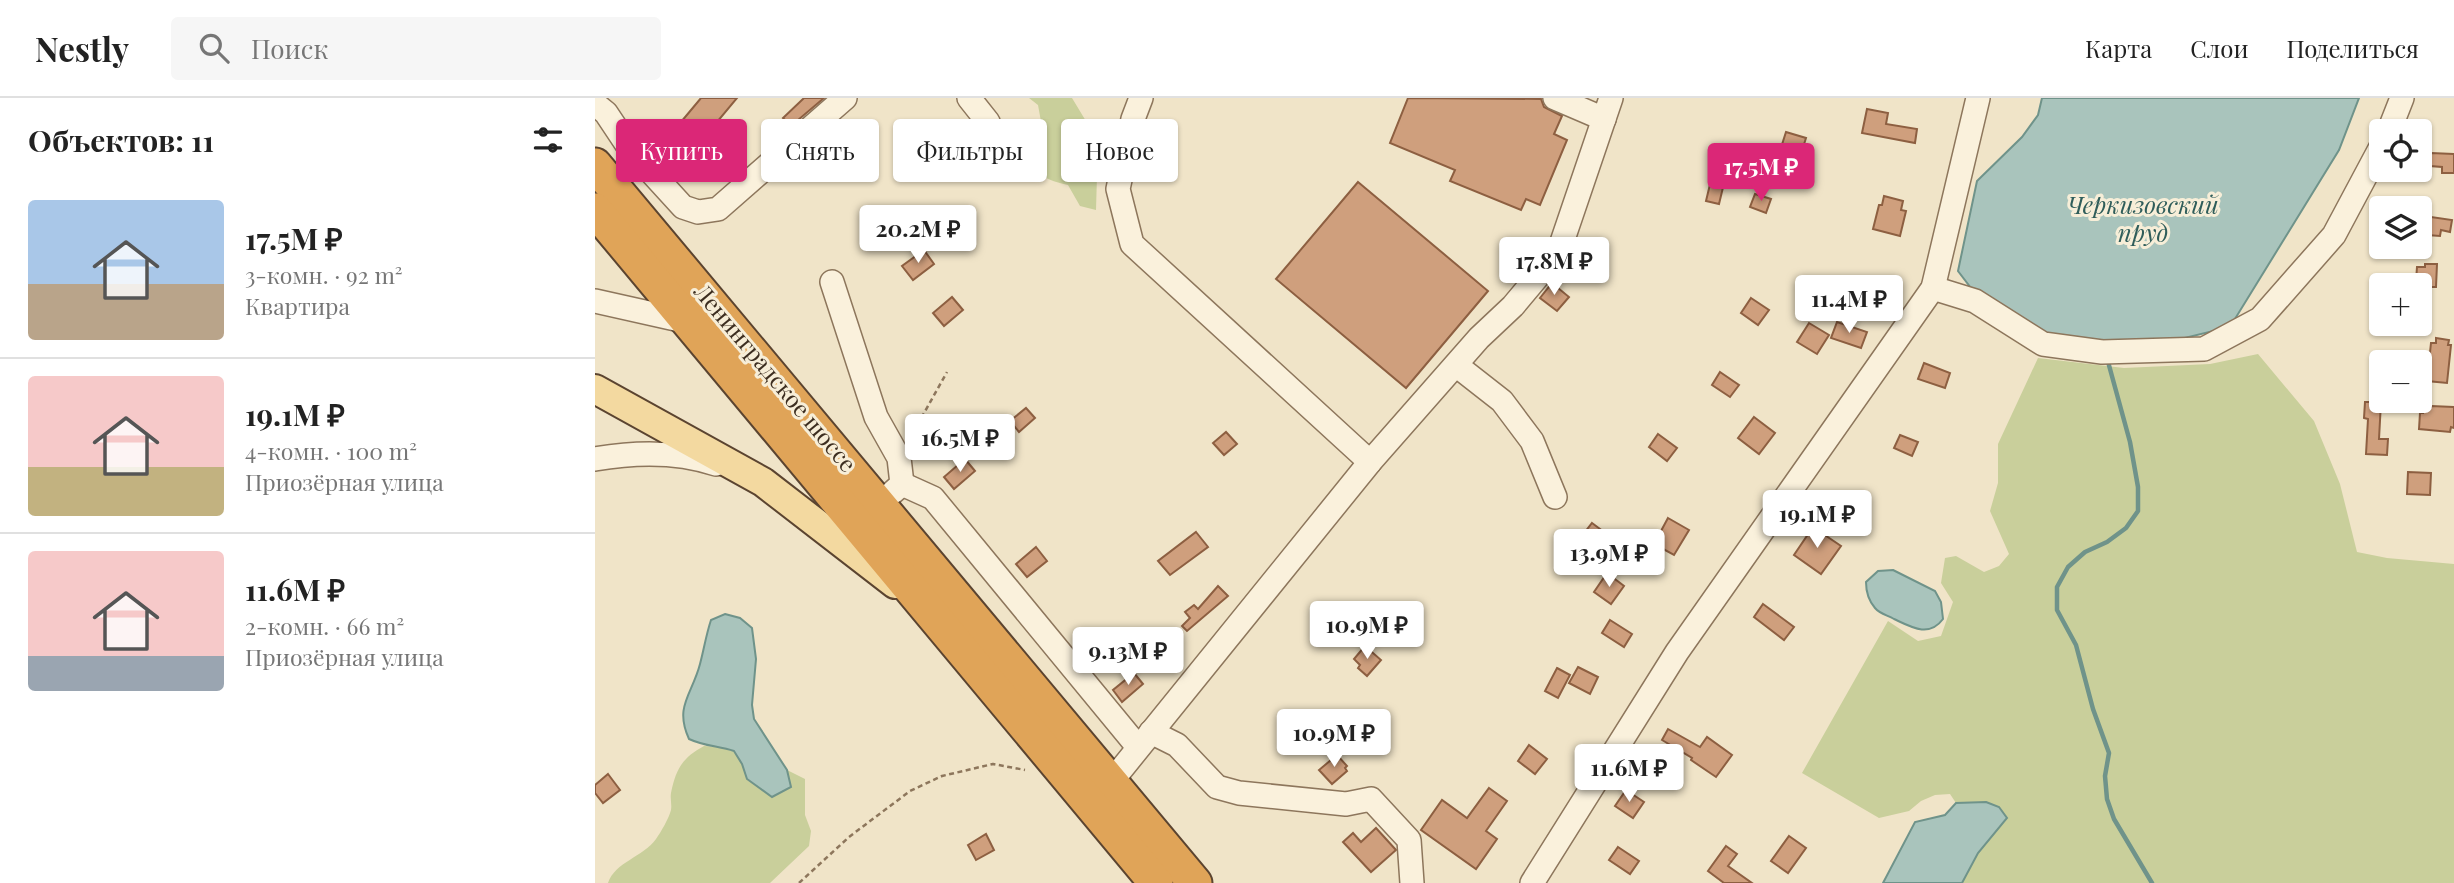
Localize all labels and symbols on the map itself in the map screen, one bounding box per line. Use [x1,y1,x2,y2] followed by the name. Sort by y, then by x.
[1696,144,1826,203] pin: 17.5M ₽
[2067,188,2219,248] water label: Черкизовский пруд
[853,206,983,265] pin: 20.2M ₽
[1489,238,1619,297] pin: 17.8M ₽
[687,275,864,478] street label: Ленинградское шоссе
[1784,275,1914,335] pin: 11.4M ₽
[895,414,1025,474] pin: 16.5M ₽
[1752,490,1882,550] pin: 19.1M ₽
[1544,530,1674,589] pin: 13.9M ₽
[1302,602,1432,661] pin: 10.9M ₽
[1063,628,1193,687] pin: 9.13M ₽
[1269,710,1399,769] pin: 10.9M ₽
[1564,744,1694,804] pin: 11.6M ₽

